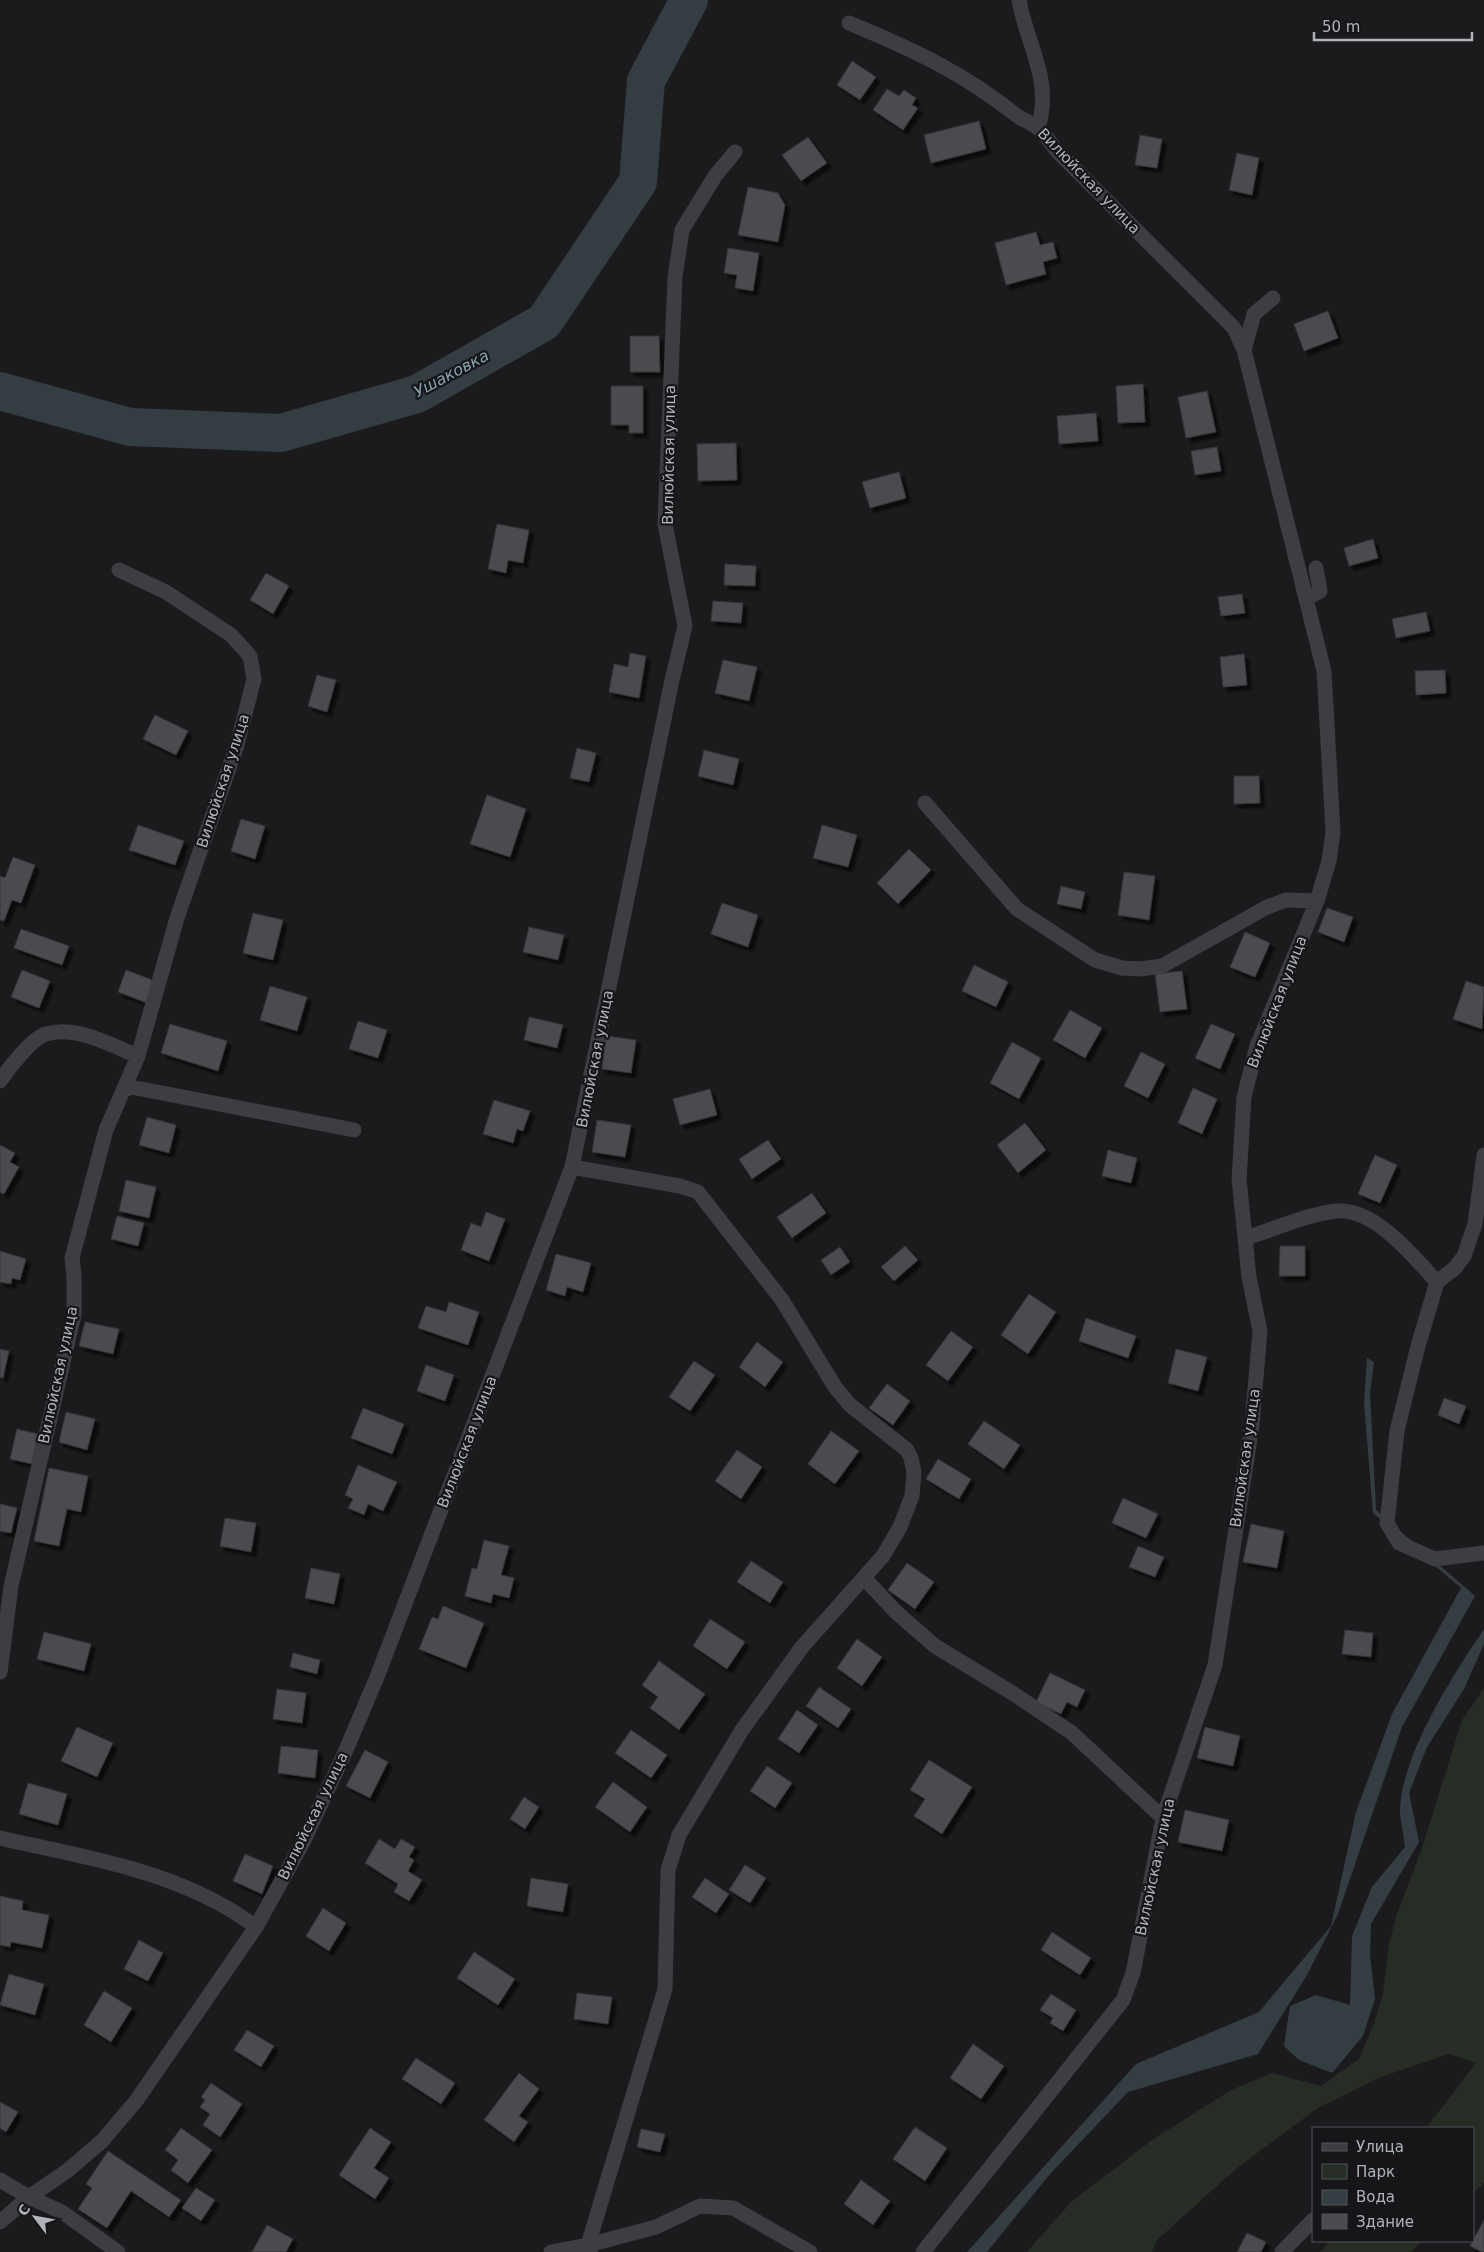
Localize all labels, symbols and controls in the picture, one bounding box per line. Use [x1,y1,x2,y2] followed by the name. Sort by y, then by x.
[1314,10,1472,42] scale bar
[1322,18,1360,36] text: 50 m
[1034,124,1144,238] street label: Вилюйская улица
[410,346,492,401] water label: Ушаковка
[659,385,679,525] street label: Вилюйская улица
[193,712,253,850] street label: Вилюйская улица
[1244,933,1310,1071] street label: Вилюйская улица
[573,989,617,1129] street label: Вилюйская улица
[35,1305,81,1445] street label: Вилюйская улица
[434,1373,500,1511] street label: Вилюйская улица
[1226,1387,1264,1529] street label: Вилюйская улица
[274,1749,352,1883] street label: Вилюйская улица
[1132,1797,1178,1937] street label: Вилюйская улица
[1312,2127,1474,2242] legend
[1356,2138,1404,2156] text: Улица
[1356,2163,1395,2181] text: Парк
[1356,2188,1395,2206] text: Вода
[10,2192,60,2242] north arrow
[14,2202,33,2219] text: С
[1356,2213,1414,2231] text: Здание

